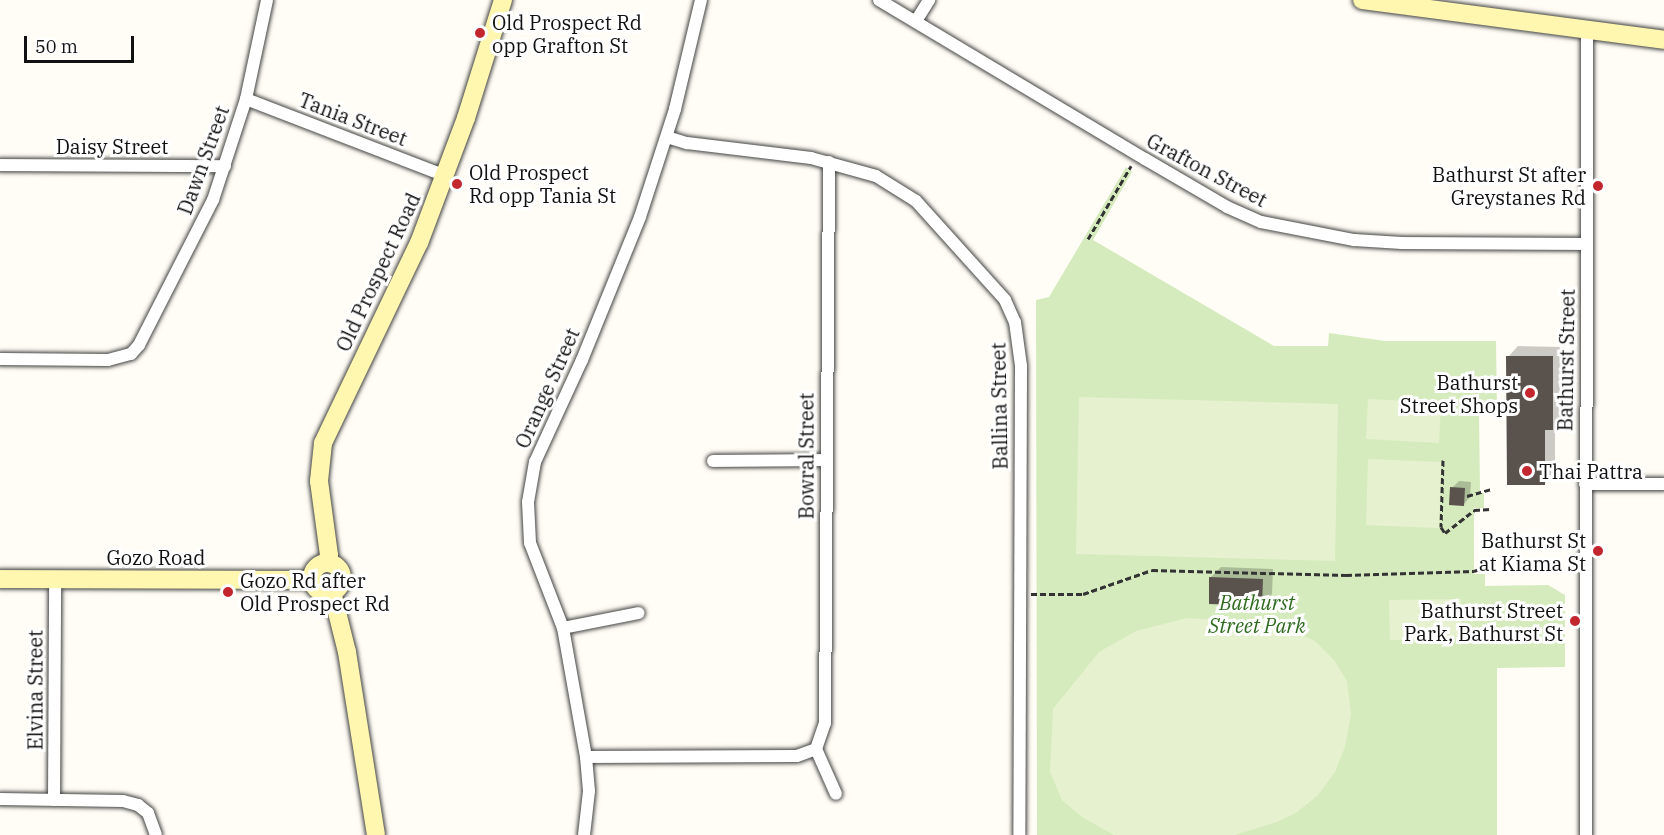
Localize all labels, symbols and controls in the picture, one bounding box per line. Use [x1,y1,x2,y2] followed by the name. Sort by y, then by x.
[492,10,642,57] place label: Old Prospect Rd opp Grafton St
[27,24,136,62] scale bar
[473,26,487,40] marker: Old Prospect Rd opp Grafton St
[35,35,78,58] text: 50 m
[295,87,411,151] street label: Tania Street
[172,102,234,218] street label: Dawn Street
[1143,128,1271,212] street label: Grafton Street
[56,134,168,158] street label: Daisy Street
[469,160,616,207] place label: Old Prospect Rd opp Tania St
[1432,162,1586,209] place label: Bathurst St after Greystanes Rd
[450,177,464,191] marker: Old Prospect Rd opp Tania St
[1591,179,1605,193] marker: Bathurst St after Greystanes Rd
[331,189,425,355] street label: Old Prospect Road
[1553,289,1579,431] street label: Bathurst Street
[510,324,584,452] street label: Orange Street
[986,342,1012,470] street label: Ballina Street
[1400,370,1518,417] place label: Bathurst Street Shops
[1523,386,1537,400] marker: Bathurst Street Shops
[794,393,818,519] street label: Bowral Street
[1539,459,1643,483] place label: Thai Pattra
[1520,464,1534,478] marker: Thai Pattra
[1479,528,1586,575] place label: Bathurst St at Kiama St
[1591,544,1605,558] marker: Bathurst St at Kiama St
[106,545,206,569] street label: Gozo Road
[240,568,390,615] place label: Gozo Rd after Old Prospect Rd
[221,585,235,599] marker: Gozo Rd after Old Prospect Rd
[1208,591,1306,638] park label: Bathurst Street Park
[1404,598,1563,645] place label: Bathurst Street Park, Bathurst St
[1568,614,1582,628] marker: Bathurst Street Park, Bathurst St
[23,630,47,750] street label: Elvina Street

